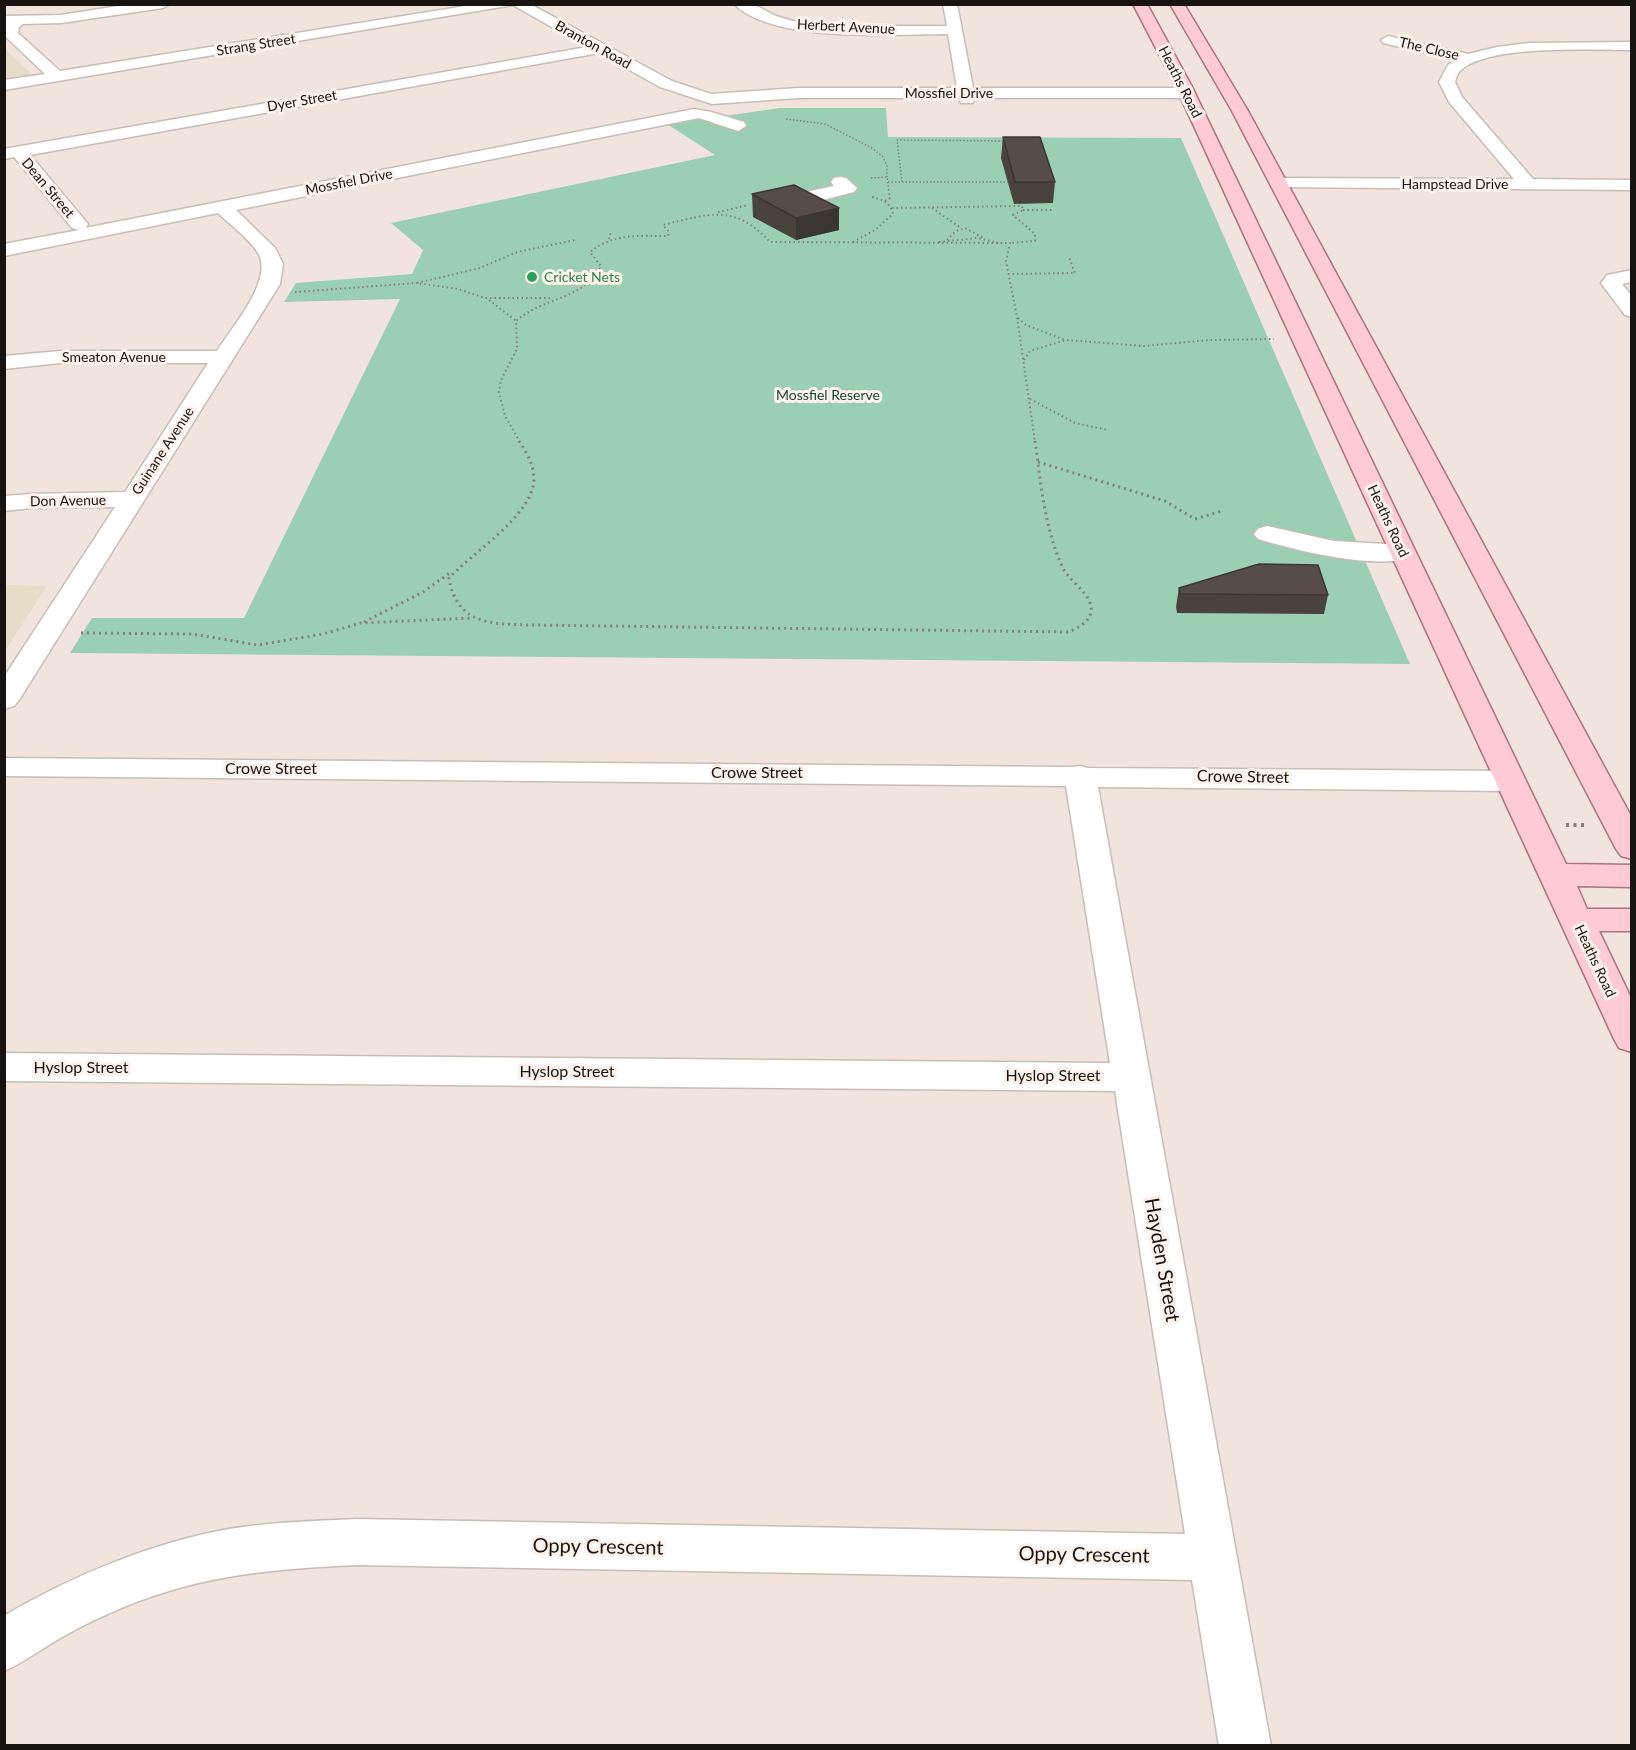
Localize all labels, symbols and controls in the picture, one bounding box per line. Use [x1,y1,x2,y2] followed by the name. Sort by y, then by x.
[797,16,895,38] street label: Herbert Avenue
[552,17,634,73] street label: Branton Road
[215,30,297,60] street label: Strang Street
[1397,34,1461,64] street label: The Close
[1155,43,1205,121] street label: Heaths Road
[905,85,993,101] street label: Mossfiel Drive
[266,87,338,115] street label: Dyer Street
[18,155,78,221] street label: Dean Street
[304,165,394,199] street label: Mossfiel Drive
[1402,176,1508,192] street label: Hampstead Drive
[544,269,620,285] place label: Cricket Nets
[525,270,539,284] marker: Cricket Nets
[62,349,166,365] street label: Smeaton Avenue
[776,387,880,403] park label: Mossfiel Reserve
[128,404,198,498] street label: Guinane Avenue
[1364,482,1412,560] street label: Heaths Road
[30,492,106,510] street label: Don Avenue
[225,759,317,779] street label: Crowe Street
[711,763,803,783] street label: Crowe Street
[1197,767,1289,787] street label: Crowe Street
[1571,922,1619,1000] street label: Heaths Road
[33,1058,129,1078] street label: Hyslop Street
[519,1062,615,1082] street label: Hyslop Street
[1005,1066,1101,1086] street label: Hyslop Street
[1139,1196,1185,1324] street label: Hayden Street
[532,1534,664,1560] street label: Oppy Crescent
[1018,1542,1150,1568] street label: Oppy Crescent

